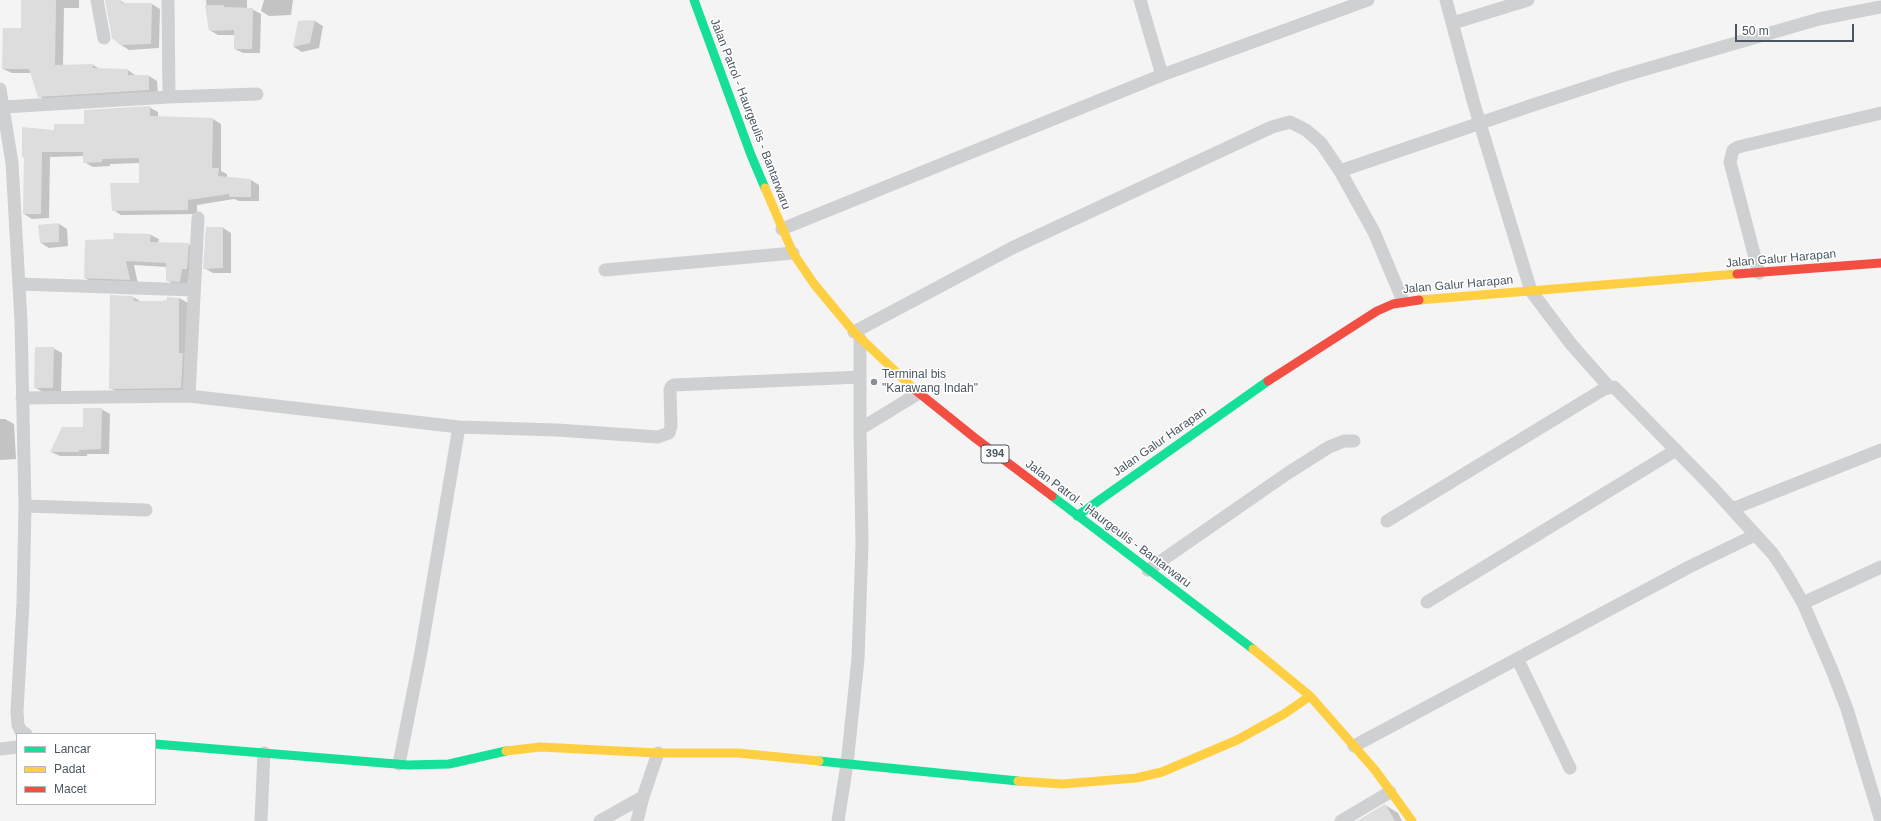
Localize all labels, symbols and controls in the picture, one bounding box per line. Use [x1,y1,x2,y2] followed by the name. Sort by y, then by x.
[707,16,793,212] street label: Jalan Patrol - Haurgeulis - Bantarwaru
[1737,16,1856,42] scale bar
[1742,24,1769,38] text: 50 m
[1725,247,1837,271] street label: Jalan Galur Harapan
[1402,273,1514,297] street label: Jalan Galur Harapan
[882,368,978,396] place label: Terminal bis "Karawang Indah"
[869,377,879,387] marker: Terminal bis "Karawang Indah"
[1111,404,1209,480] street label: Jalan Galur Harapan
[981,445,1009,463] road number: 394
[1022,457,1194,591] street label: Jalan Patrol - Haurgeulis - Bantarwaru
[16,733,156,805] legend
[54,742,91,756] text: Lancar
[54,762,85,776] text: Padat
[54,782,87,796] text: Macet

